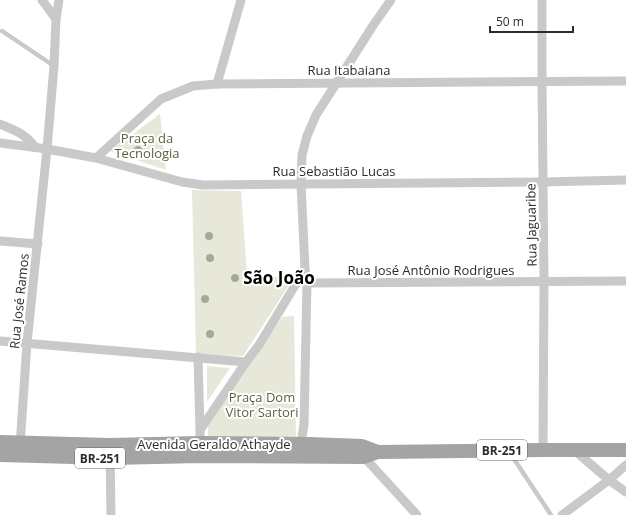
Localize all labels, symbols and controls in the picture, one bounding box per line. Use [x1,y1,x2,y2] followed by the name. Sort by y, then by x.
[490,8,573,34] scale bar
[496,13,524,30] text: 50 m
[308,61,390,79] street label: Rua Itabaiana
[114,129,180,162] park label: Praça da Tecnologia
[272,162,396,180] street label: Rua Sebastião Lucas
[521,183,541,267] street label: Rua Jaguaribe
[5,252,33,350] street label: Rua José Ramos
[348,261,514,279] street label: Rua José Antônio Rodrigues
[243,266,315,289] district label: São João
[226,388,298,421] park label: Praça Dom Vitor Sartori
[137,435,291,453] street label: Avenida Geraldo Athayde
[477,440,527,460] road number: BR-251
[75,448,125,468] road number: BR-251

